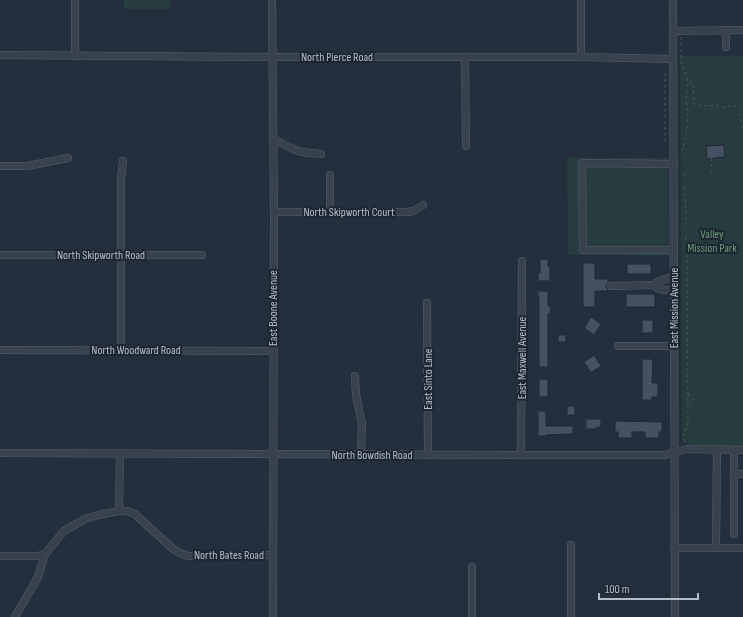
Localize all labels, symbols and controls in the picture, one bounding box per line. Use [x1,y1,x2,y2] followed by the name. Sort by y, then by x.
[301,50,373,65] street label: North Pierce Road
[303,205,395,220] street label: North Skipworth Court
[687,227,737,256] park label: Valley Mission Park
[57,248,145,263] street label: North Skipworth Road
[667,267,682,348] street label: East Mission Avenue
[266,270,281,346] street label: East Boone Avenue
[515,316,530,399] street label: East Maxwell Avenue
[91,343,181,358] street label: North Woodward Road
[421,348,436,410] street label: East Sinto Lane
[332,448,412,463] street label: North Bowdish Road
[194,548,264,563] street label: North Bates Road
[599,575,698,601] scale bar
[605,582,630,597] text: 100 m

